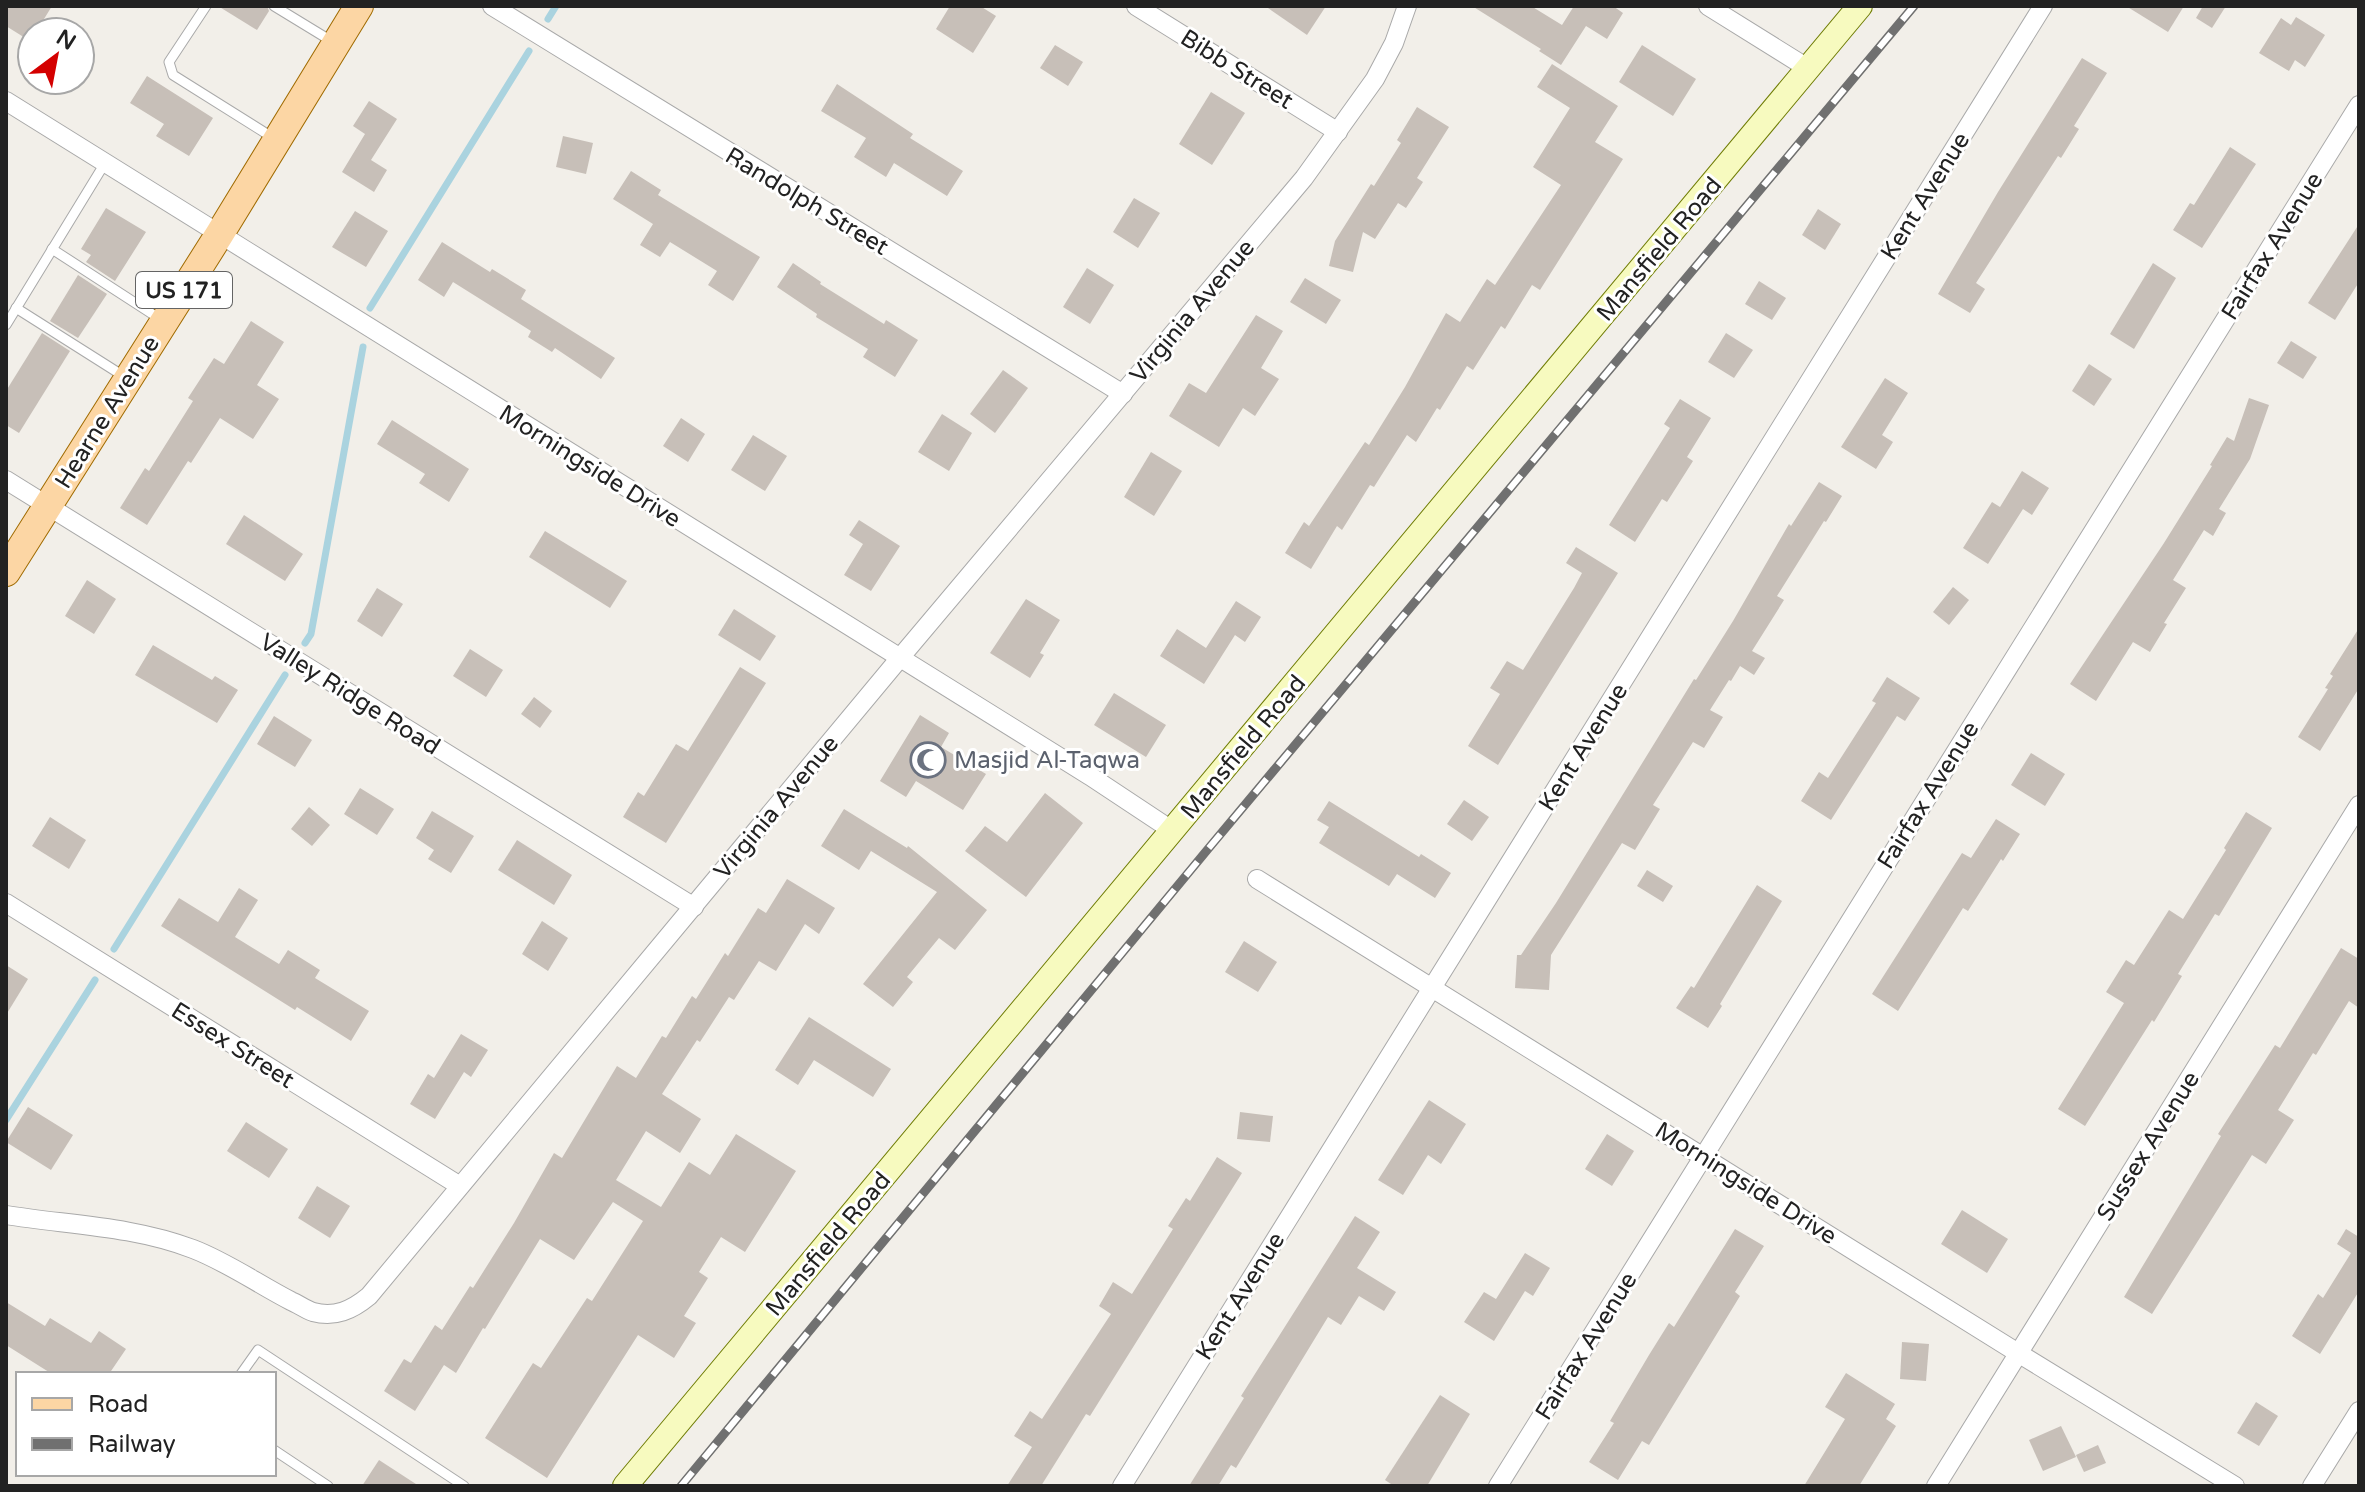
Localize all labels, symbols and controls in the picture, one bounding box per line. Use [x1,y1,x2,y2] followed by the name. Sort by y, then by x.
[16,16,96,96] north arrow
[1175,23,1299,116] street label: Bibb Street
[52,24,80,56] text: N
[1875,127,1976,266] street label: Kent Avenue
[720,141,894,262] street label: Randolph Street
[2215,167,2329,326] street label: Fairfax Avenue
[1591,171,1728,327] street label: Mansfield Road
[1124,234,1261,389] street label: Virginia Avenue
[136,272,232,308] road number: US 171
[49,331,166,494] street label: Hearne Avenue
[494,399,686,534] street label: Morningside Drive
[254,627,445,762] street label: Valley Ridge Road
[1175,669,1312,825] street label: Mansfield Road
[1533,678,1634,817] street label: Kent Avenue
[1871,716,1985,875] street label: Fairfax Avenue
[708,730,845,885] street label: Virginia Avenue
[909,741,947,779] mosque icon: Masjid Al-Taqwa
[954,746,1140,775] place label: Masjid Al-Taqwa
[166,996,300,1095] street label: Essex Street
[2091,1066,2206,1226] street label: Sussex Avenue
[1650,1116,1842,1251] street label: Morningside Drive
[760,1166,897,1322] street label: Mansfield Road
[1190,1227,1291,1366] street label: Kent Avenue
[1529,1267,1643,1426] street label: Fairfax Avenue
[16,1372,276,1476] legend
[88,1390,148,1419] text: Road
[88,1430,176,1459] text: Railway

